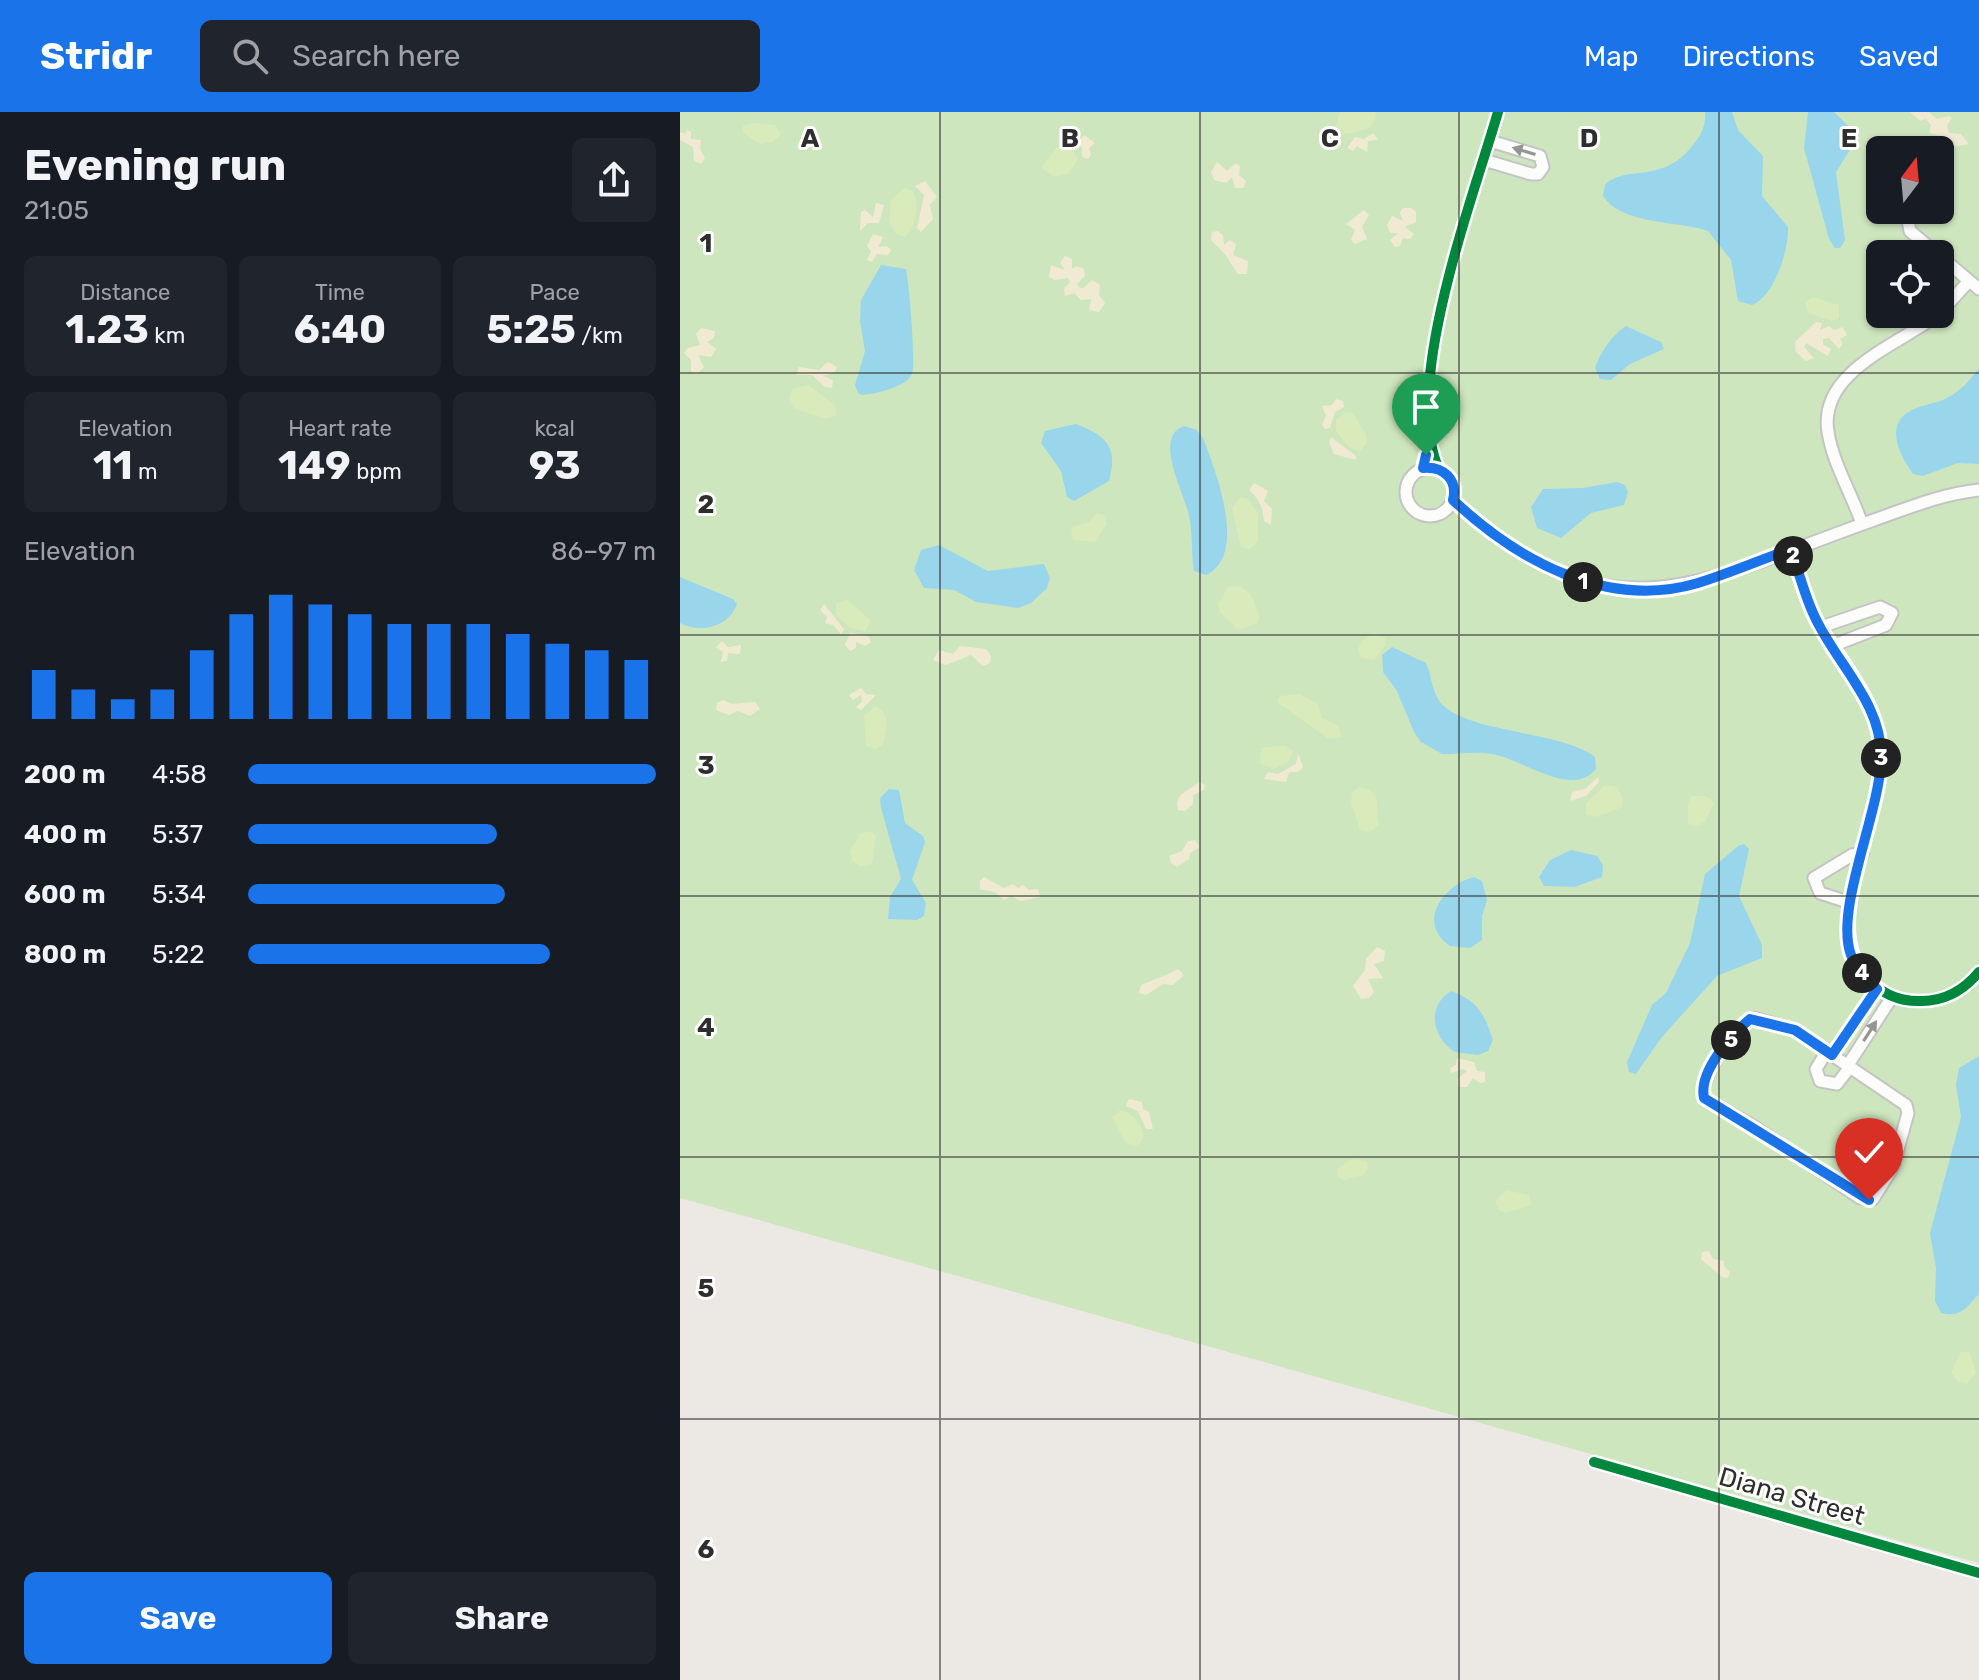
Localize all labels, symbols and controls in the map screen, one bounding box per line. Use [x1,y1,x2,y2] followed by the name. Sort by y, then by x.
[200,20,760,92] search box
[40,33,152,79] text: Stridr
[228,34,272,78] icon: search
[292,38,461,74] text: Search here
[1584,40,1638,73] text: Map
[1682,40,1815,73] text: Directions
[1859,40,1939,73] text: Saved
[801,123,820,154] text: A
[1061,123,1079,154] text: B
[1321,123,1339,154] text: C
[1580,123,1598,154] text: D
[1841,123,1857,154] text: E
[1866,136,1954,224] north arrow
[1866,136,1954,328] map controls
[572,138,656,222] button: share
[24,139,286,191] text: Evening run
[1512,144,1536,157] one-way arrow
[24,195,89,226] text: 21:05
[700,228,712,259] text: 1
[1866,240,1954,328] button: locate
[80,279,170,306] text: Distance
[315,279,365,306] text: Time
[529,279,580,306] text: Pace
[65,306,149,353] text: 1.23
[294,306,386,353] text: 6:40
[487,306,576,353] text: 5:25
[149,322,185,349] text: km
[576,322,623,349] text: /km
[1392,373,1460,455] pin
[1404,385,1448,429] icon: arrive
[78,415,172,442] text: Elevation
[288,415,392,442] text: Heart rate
[534,415,575,442] text: kcal
[93,442,133,489] text: 11
[278,442,351,489] text: 149
[529,442,581,489] text: 93
[133,458,158,485] text: m
[351,458,402,485] text: bpm
[698,489,714,520] text: 2
[24,536,135,567] text: Elevation
[551,536,656,567] text: 86–97 m
[1773,536,1813,576] pin: 2
[1786,542,1800,569] text: 2
[1563,562,1603,602] pin: 1
[1578,568,1588,595] text: 1
[1861,738,1901,778] pin: 3
[1874,744,1888,771] text: 3
[697,750,715,781] text: 3
[24,759,106,790] text: 200 m
[152,759,207,790] text: 4:58
[24,819,106,850] text: 400 m
[152,819,203,850] text: 5:37
[24,879,106,910] text: 600 m
[152,879,206,910] text: 5:34
[24,939,106,970] text: 800 m
[152,939,205,970] text: 5:22
[1842,953,1882,993] pin: 4
[1854,959,1870,986] text: 4
[697,1012,715,1043] text: 4
[1711,1020,1751,1060] pin: 5
[1862,1020,1876,1042] one-way arrow
[1724,1026,1738,1053] text: 5
[1835,1118,1903,1200] pin
[1847,1130,1891,1174] icon: check
[698,1273,714,1304] text: 5
[1715,1461,1868,1532] street label: Diana Street
[698,1534,715,1565] text: 6
[24,1572,332,1664] button: Save
[348,1572,656,1664] button: Share

